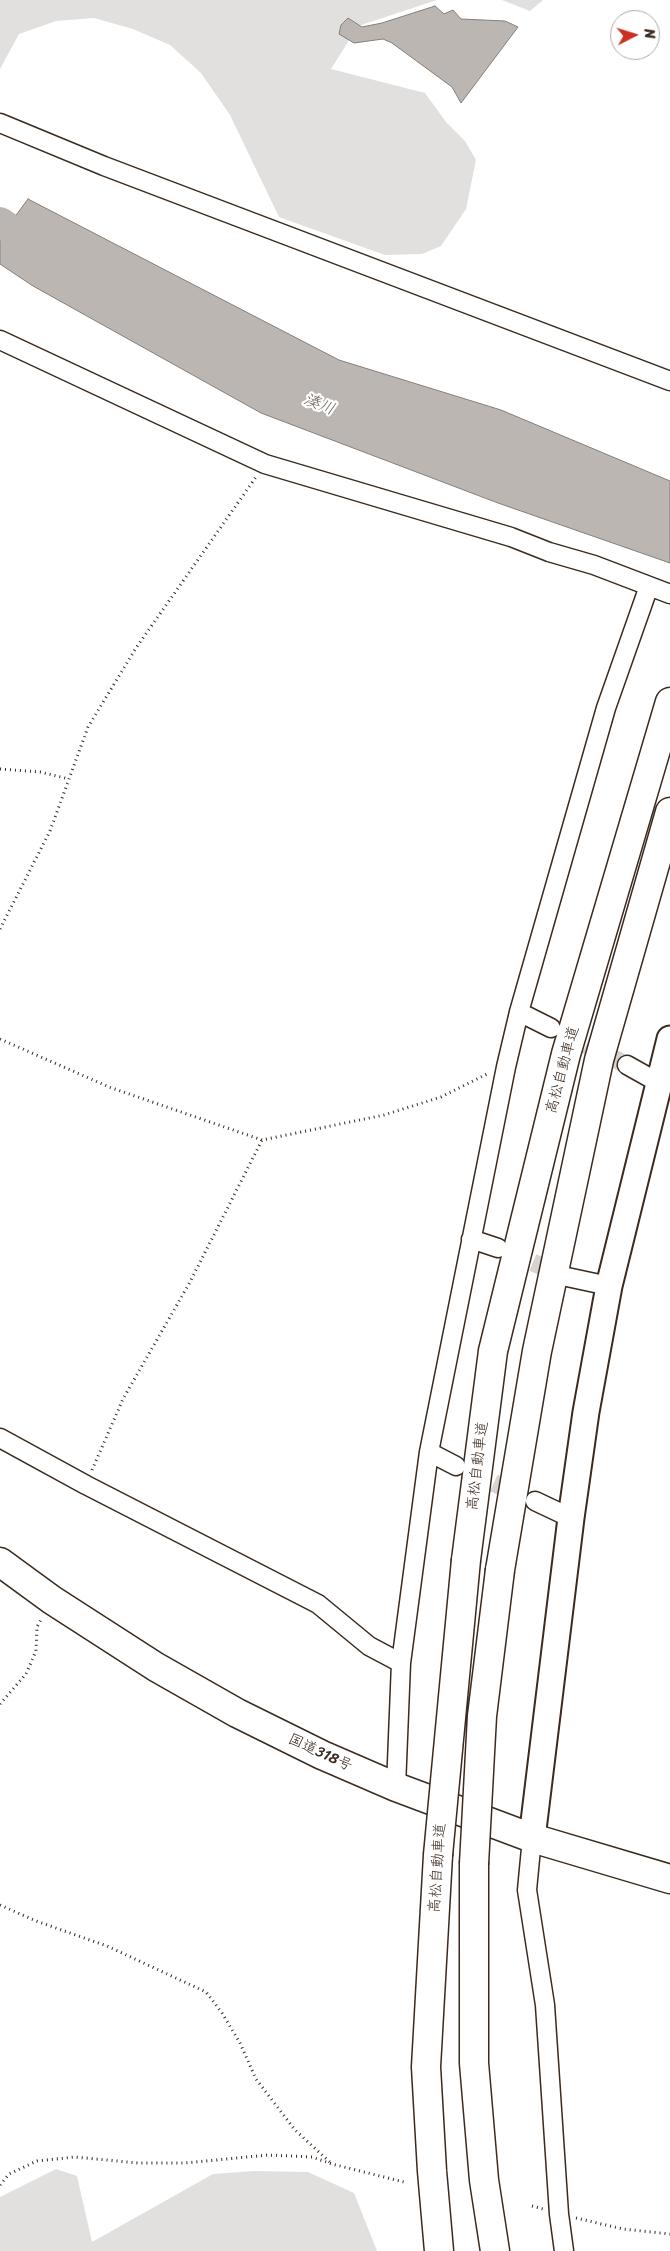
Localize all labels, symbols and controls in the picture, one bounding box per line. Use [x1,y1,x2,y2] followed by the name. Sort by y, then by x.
[610,10,660,60] north arrow
[637,28,662,40] text: N
[301,390,337,420] water label: 湊川
[543,1024,583,1116] street label: 高松自動車道
[464,1420,492,1512] street label: 高松自動車道
[285,1730,355,1776] street label: 国道318号
[426,1822,450,1914] street label: 高松自動車道

